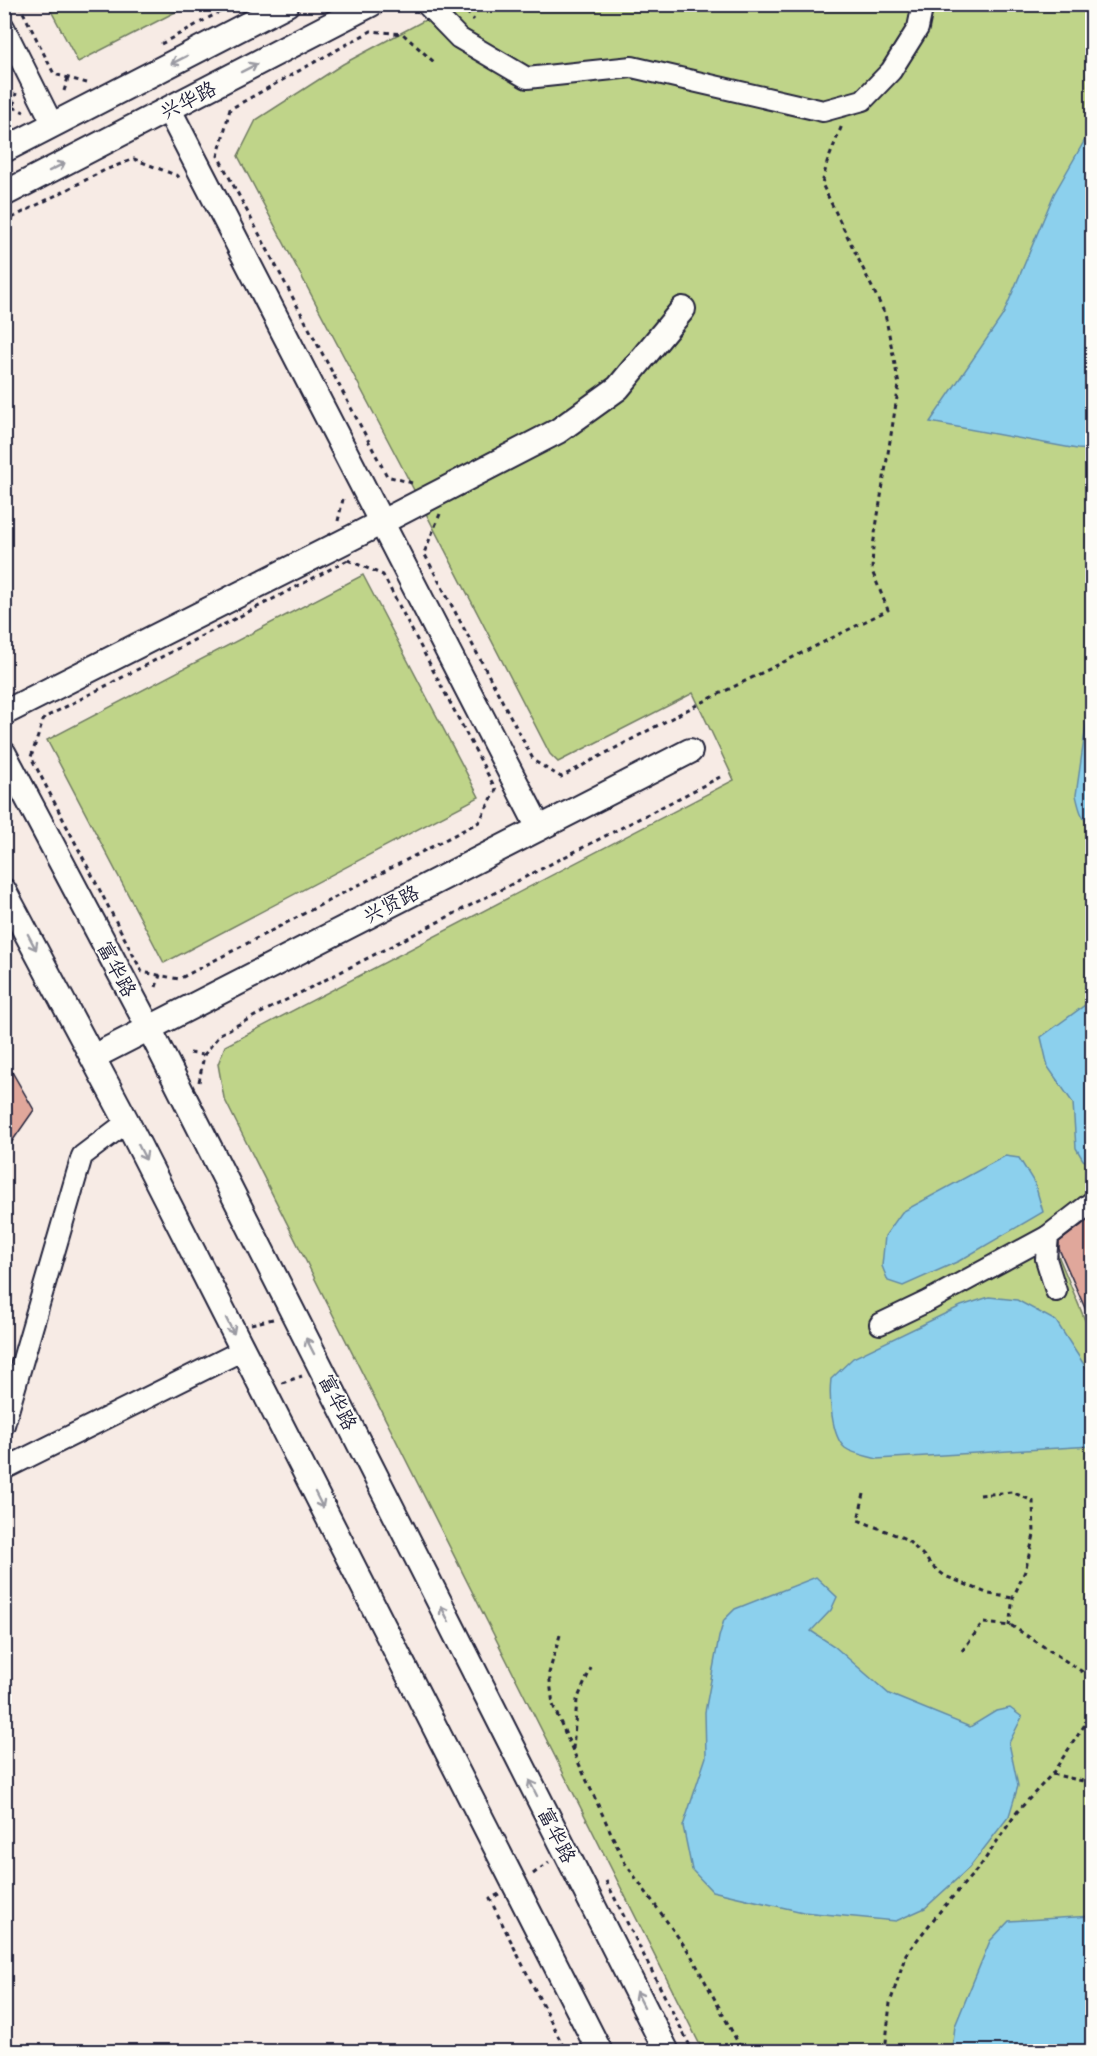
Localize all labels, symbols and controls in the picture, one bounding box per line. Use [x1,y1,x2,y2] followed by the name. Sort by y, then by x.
[170,55,188,66] one-way arrow
[239,62,257,73] one-way arrow
[156,76,221,124] street label: 兴华路
[47,161,65,172] one-way arrow
[359,880,424,928] street label: 兴贤路
[27,933,38,951] one-way arrow
[92,937,141,1002] street label: 富华路
[137,1143,148,1161] one-way arrow
[225,1317,237,1335] one-way arrow
[303,1338,315,1356] one-way arrow
[314,1370,362,1435] street label: 富华路
[314,1490,325,1508] one-way arrow
[439,1606,451,1623] one-way arrow
[527,1779,539,1797] one-way arrow
[533,1803,581,1868] street label: 富华路
[634,1991,646,2009] one-way arrow

